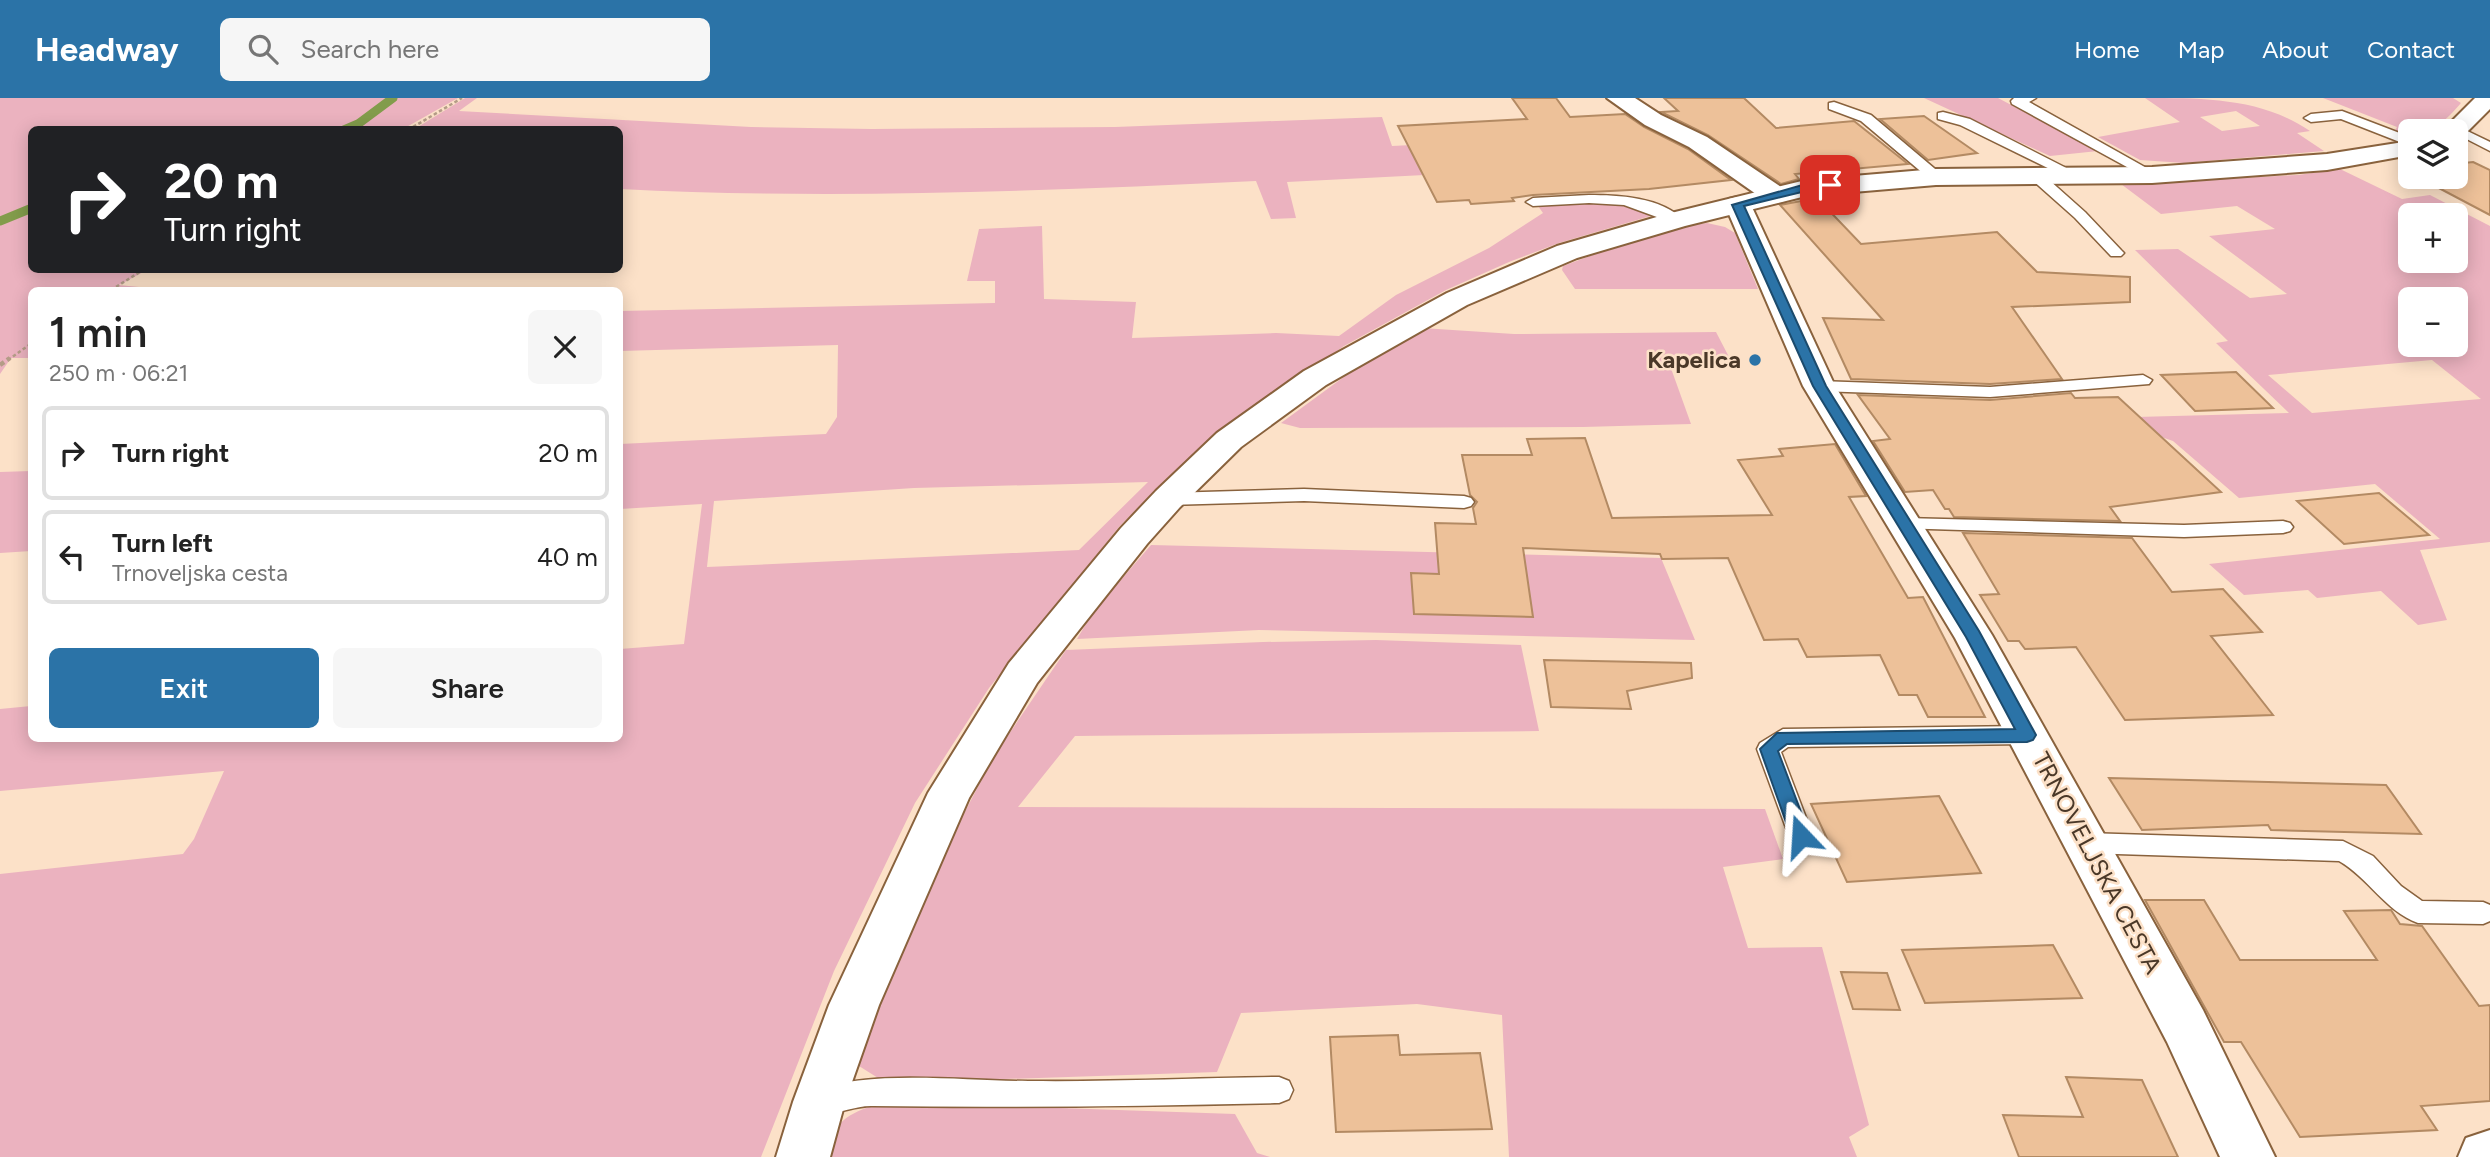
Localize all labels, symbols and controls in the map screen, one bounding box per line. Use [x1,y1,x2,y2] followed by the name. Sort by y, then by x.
[220,18,710,81] search box
[35,30,178,69] text: Headway
[244,30,282,68] icon: search
[300,33,439,65] text: Search here
[2074,35,2140,64] text: Home
[2178,35,2224,64] text: Map
[2262,35,2329,64] text: About
[2367,35,2455,64] text: Contact
[2398,119,2468,357] map controls
[2398,119,2468,189] button: layers
[164,151,279,210] text: 20 m
[49,154,140,245] icon: right
[1800,155,1860,215] pin
[1811,166,1849,204] icon: arrive
[2398,203,2468,273] button: +
[164,211,302,249] text: Turn right
[2398,287,2468,357] button: −
[49,307,147,358] text: 1 min
[528,310,602,384] button: close
[1647,345,1741,374] place label: Kapelica
[1747,352,1763,368] marker: Kapelica
[49,359,188,387] text: 250 m · 06:21
[53,434,91,472] icon: right
[112,437,229,469] text: Turn right
[538,437,598,469] text: 20 m
[112,527,213,559] text: Turn left
[53,538,91,576] icon: left
[537,541,598,573] text: 40 m
[112,559,288,587] text: Trnoveljska cesta
[49,648,319,728] button: Exit
[333,648,602,728] button: Share
[2027,747,2168,979] street label: TRNOVELJSKA CESTA
[1764,799,1838,873] position arrow

